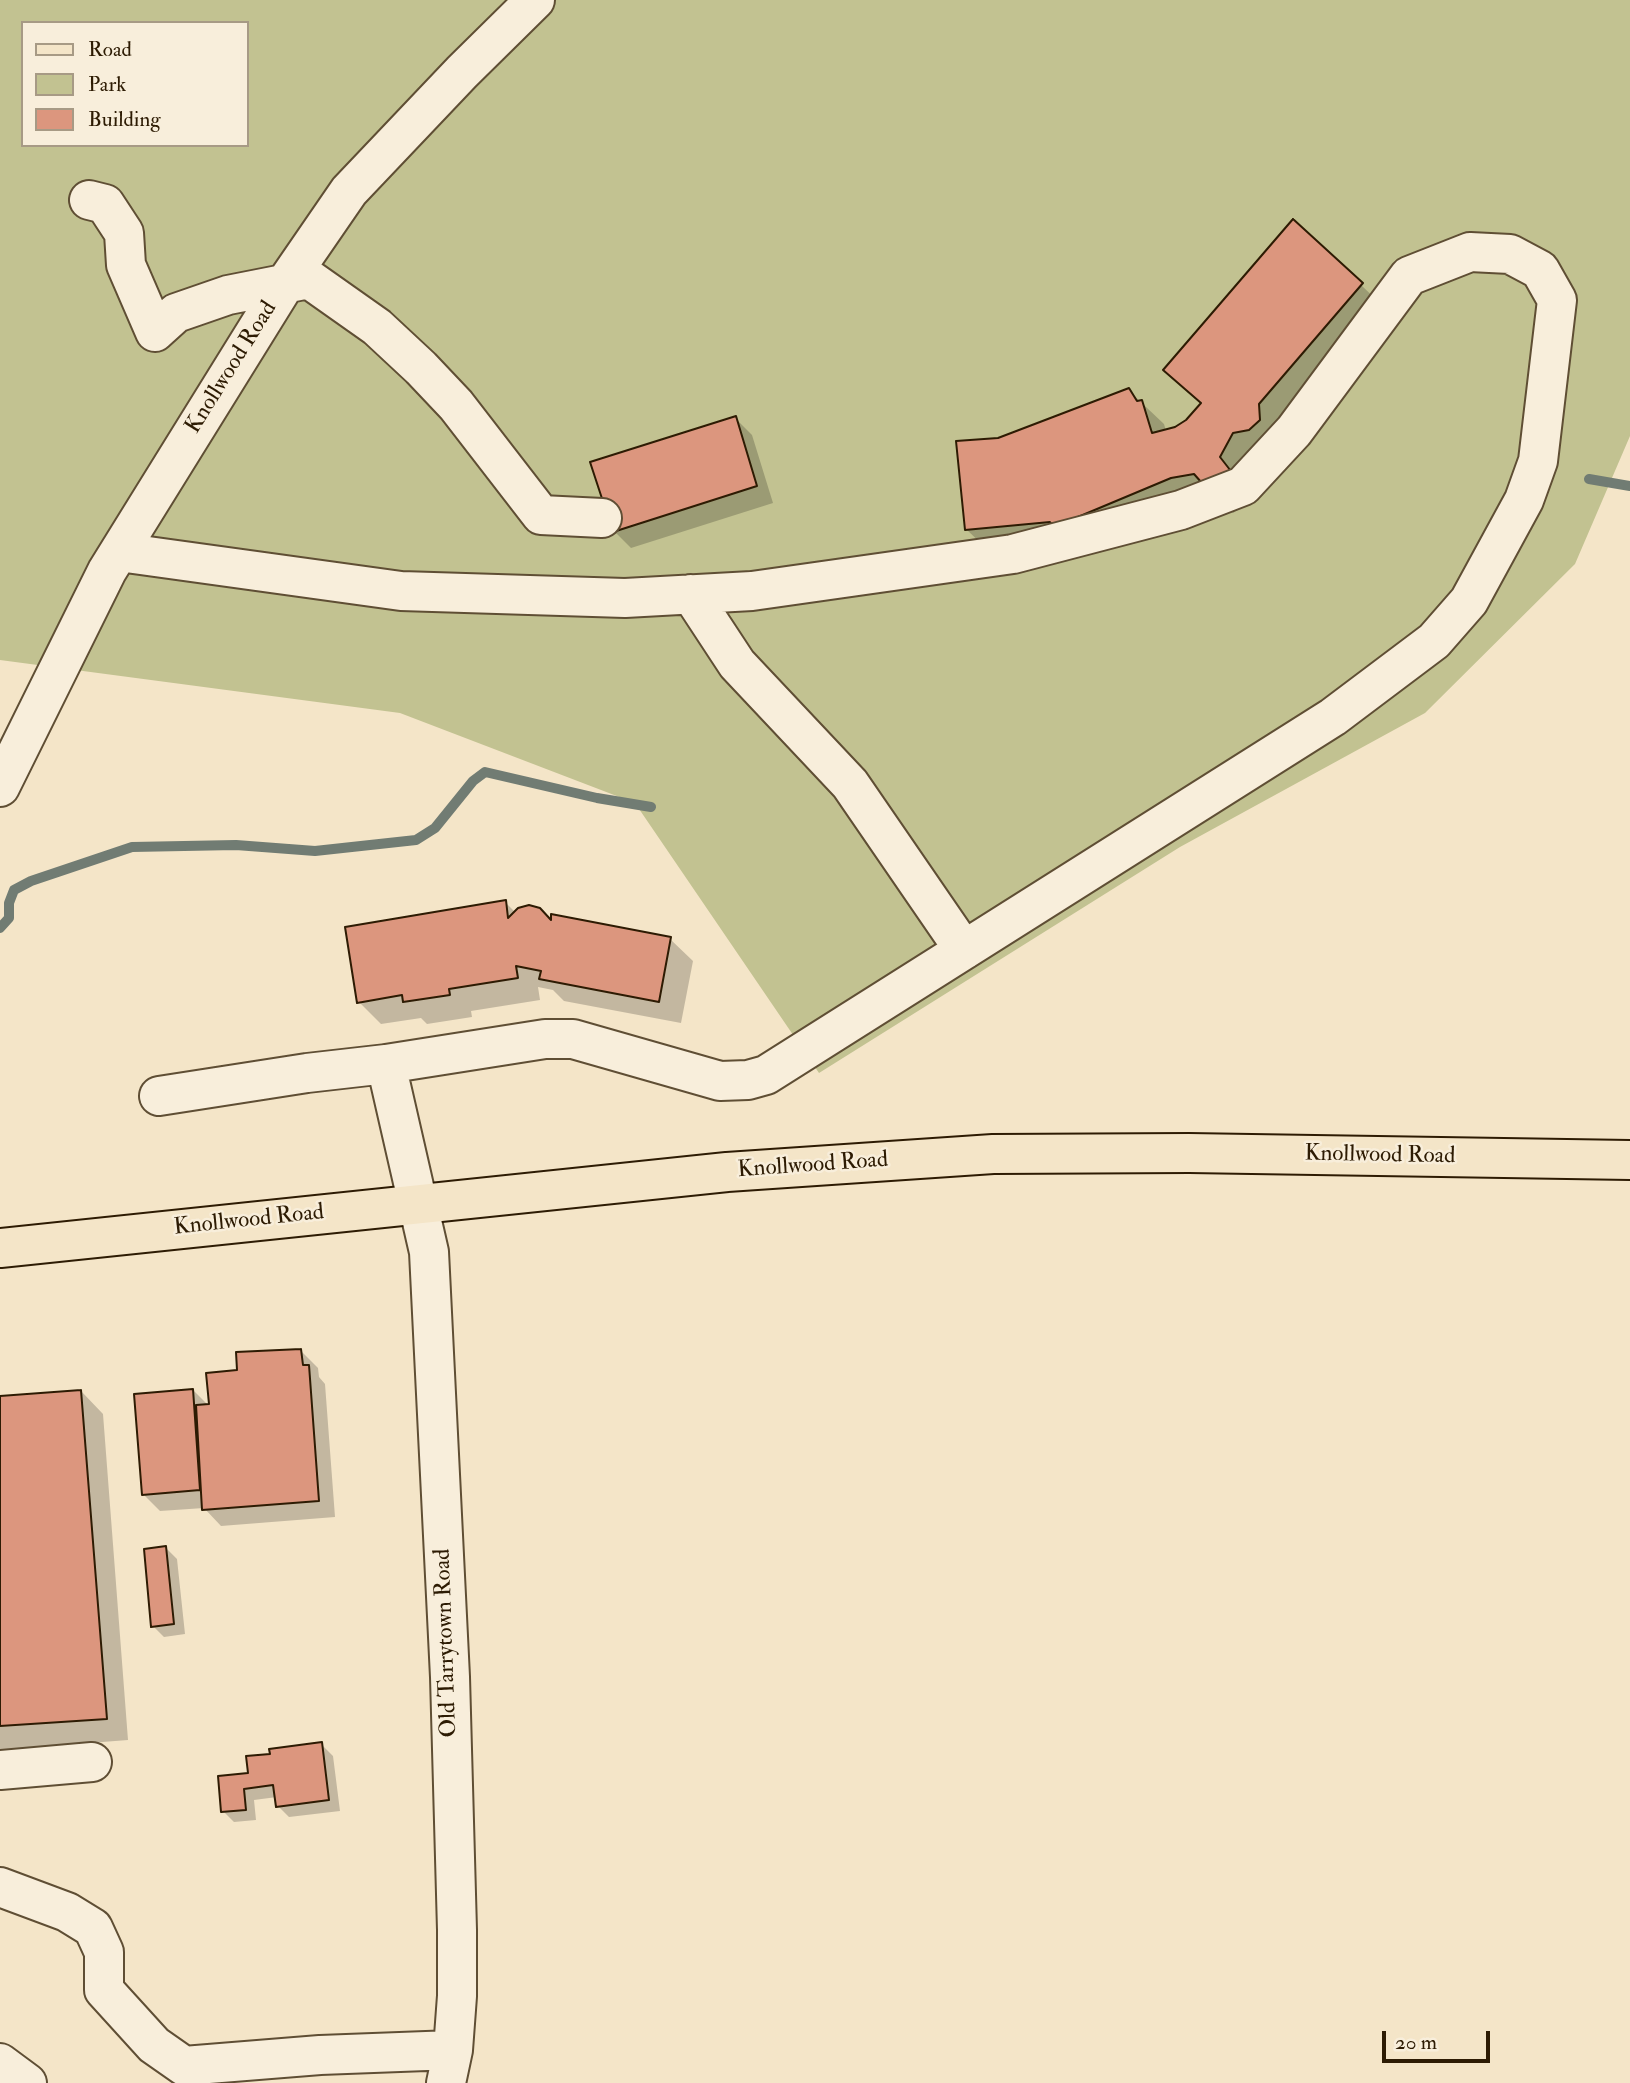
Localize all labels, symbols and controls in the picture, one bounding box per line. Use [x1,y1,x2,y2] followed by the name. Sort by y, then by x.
[21,21,248,147] legend
[88,36,132,63] text: Road
[88,71,126,98] text: Park
[88,106,161,133] text: Building
[180,297,284,439] street label: Knollwood Road
[1304,1141,1456,1171] street label: Knollwood Road
[737,1147,889,1185] street label: Knollwood Road
[173,1199,325,1243] street label: Knollwood Road
[430,1548,464,1738] street label: Old Tarrytown Road
[1385,2016,1494,2060] scale bar
[1395,2029,1437,2056] text: 20 m

